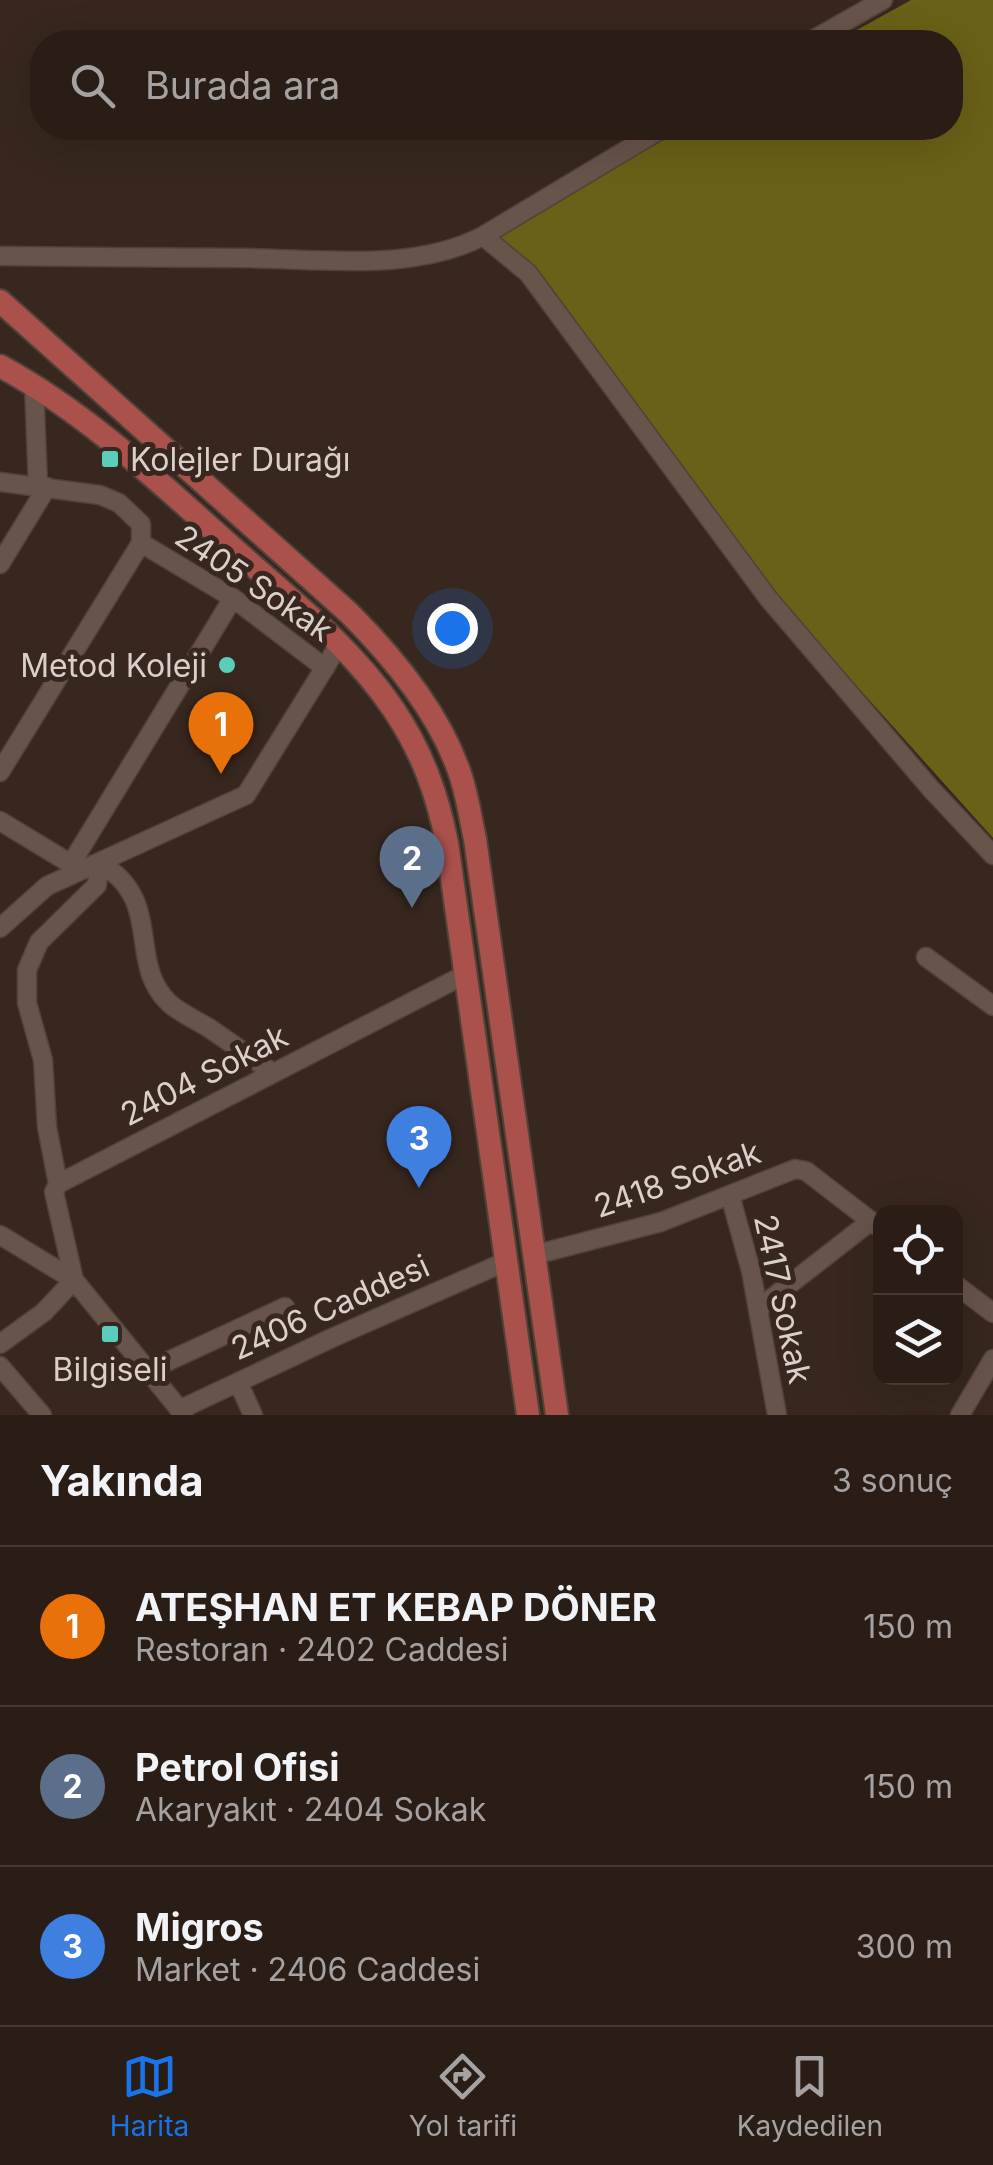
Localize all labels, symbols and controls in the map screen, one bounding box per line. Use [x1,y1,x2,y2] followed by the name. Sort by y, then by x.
[30,30,963,140] search box
[65,58,120,113] icon: search
[145,62,340,108] text: Burada ara
[130,440,350,479] place label: Kolejler Durağı
[99,448,121,470] marker: Kolejler Durağı
[168,516,340,650] street label: 2405 Sokak
[427,603,478,654] your location
[20,646,207,685] place label: Metod Koleji
[216,654,238,676] marker: Metod Koleji
[188,692,254,774] pin: 1
[380,826,444,908] pin: 2
[114,1016,294,1134] street label: 2404 Sokak
[386,1106,452,1188] pin: 3
[589,1132,766,1226] street label: 2418 Sokak
[873,1205,963,1385] map controls
[873,1205,963,1295] button: locate
[746,1211,820,1388] street label: 2417 Sokak
[225,1246,435,1368] street label: 2406 Caddesi
[873,1295,963,1385] button: layers
[99,1323,121,1345] marker: Bilgiseli
[53,1350,167,1389] place label: Bilgiseli
[40,1455,204,1506] text: Yakında
[832,1461,953,1500] text: 3 sonuç
[135,1584,657,1630] text: ATEŞHAN ET KEBAP DÖNER
[66,1607,79,1646] text: 1
[863,1607,953,1646] text: 150 m
[135,1630,508,1669] text: Restoran · 2402 Caddesi
[135,1744,340,1790] text: Petrol Ofisi
[62,1767,83,1806] text: 2
[863,1767,953,1806] text: 150 m
[135,1790,486,1829] text: Akaryakıt · 2404 Sokak
[135,1904,264,1950] text: Migros
[62,1927,83,1966] text: 3
[856,1927,953,1966] text: 300 m
[135,1950,480,1989] text: Market · 2406 Caddesi
[110,2049,189,2143] tab: Harita
[409,2049,517,2143] tab: Yol tarifi
[737,2049,883,2143] tab: Kaydedilen

